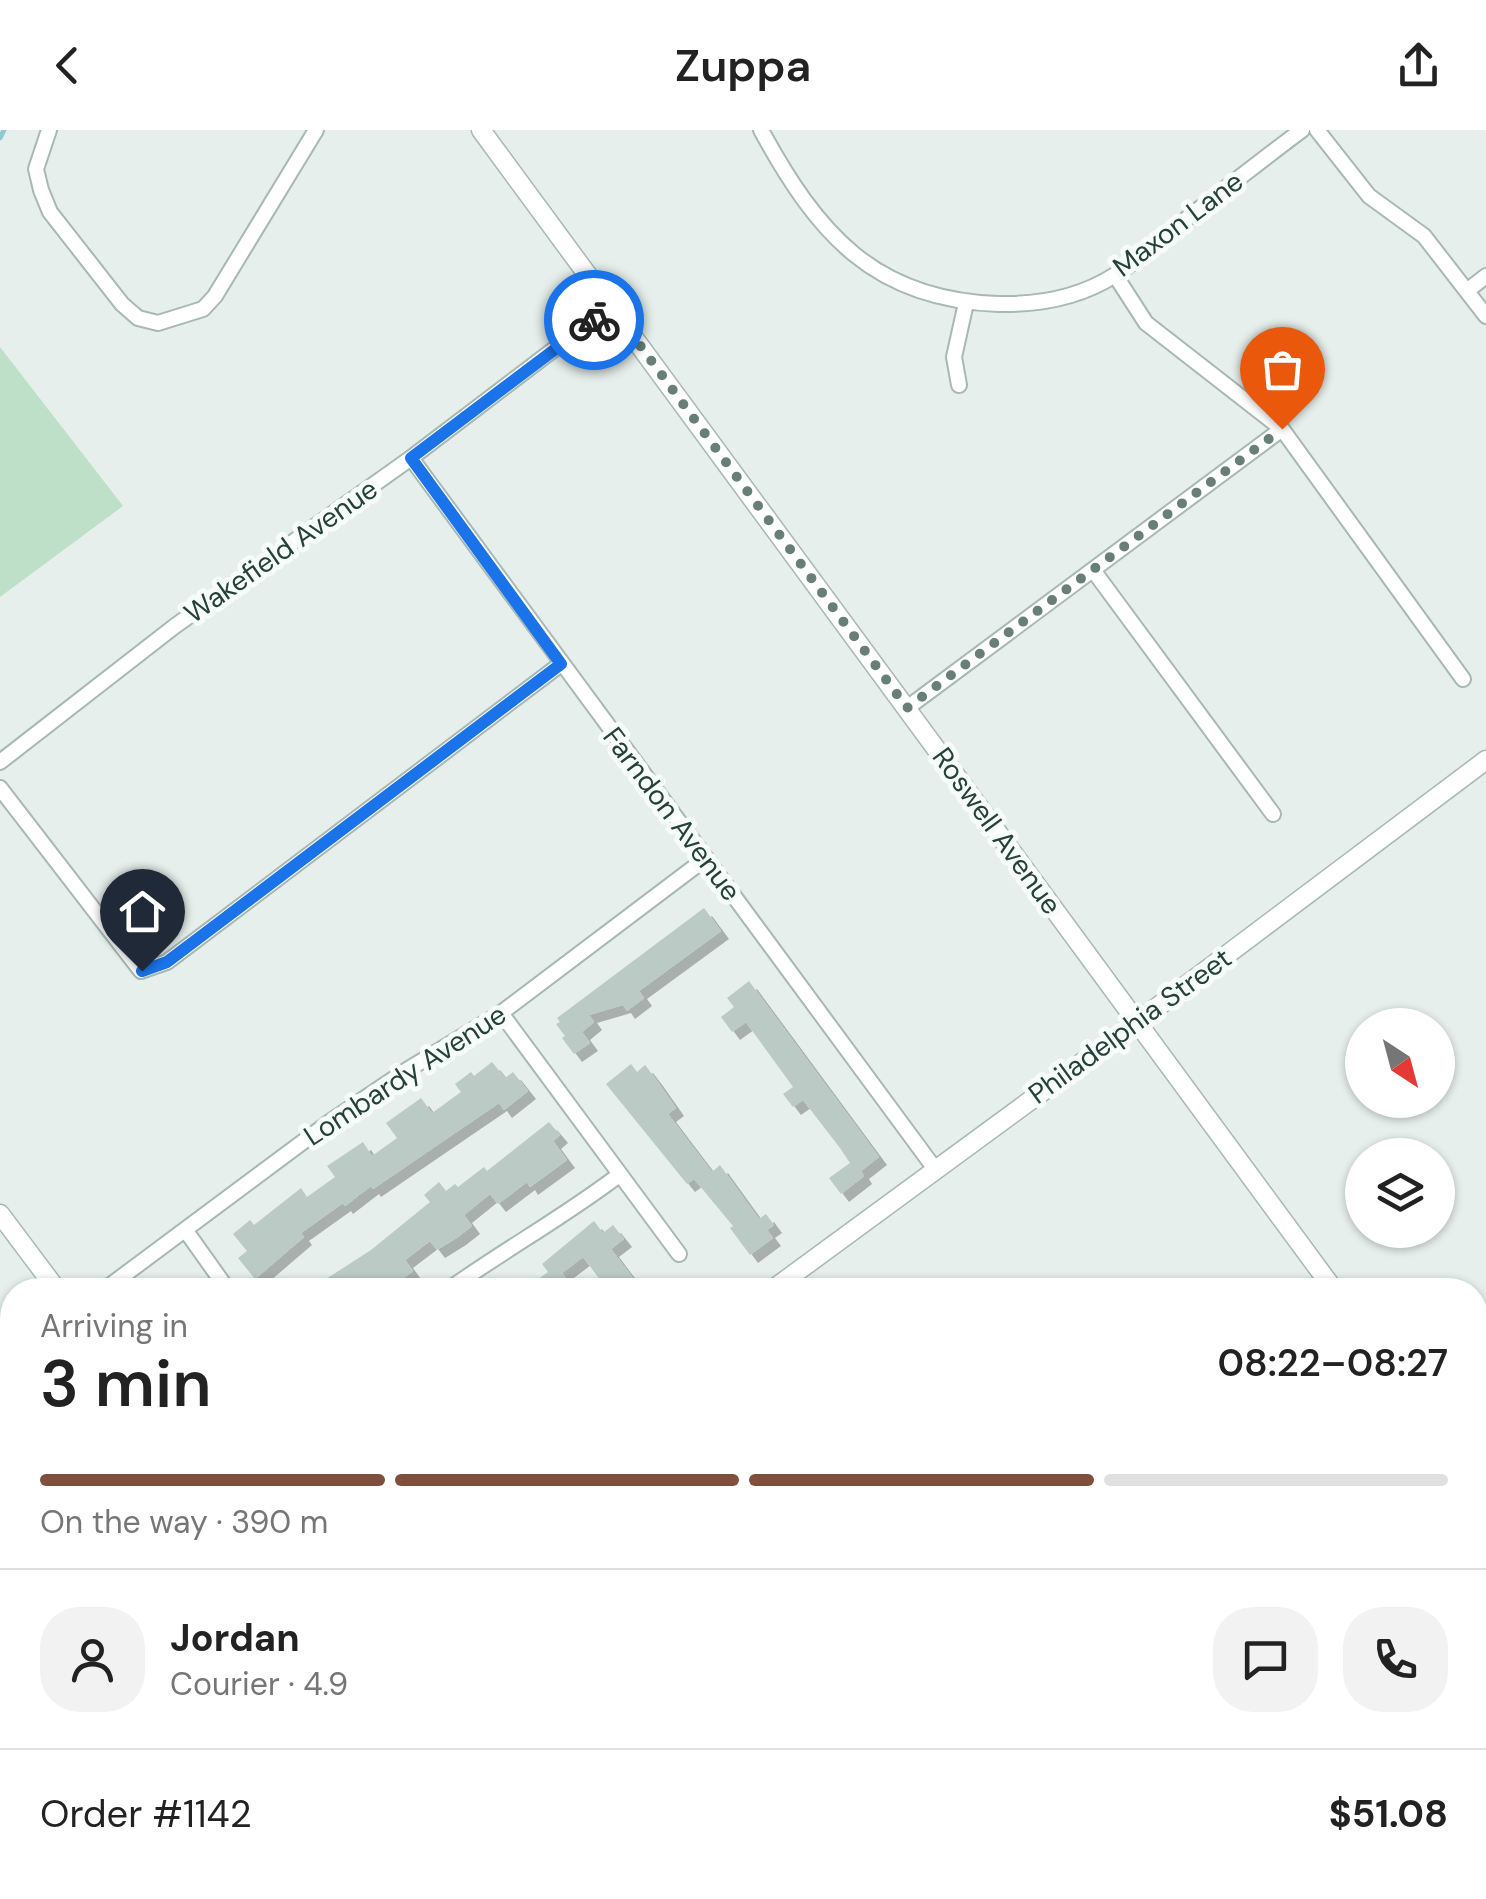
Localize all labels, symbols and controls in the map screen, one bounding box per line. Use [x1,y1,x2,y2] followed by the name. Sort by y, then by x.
[675,36,811,95] text: Zuppa
[40,38,95,93] icon: back
[1391,38,1446,93] icon: share
[1105,163,1251,285] street label: Maxon Lane
[544,270,644,370] courier
[567,293,622,348] icon: bike
[1240,327,1325,430] pin
[1255,342,1310,397] icon: bag
[177,470,385,632] street label: Wakefield Avenue
[594,720,750,908] street label: Farndon Avenue
[924,740,1070,922] street label: Roswell Avenue
[100,869,185,972] pin
[115,884,170,939] icon: home
[1021,940,1239,1112] street label: Philadelphia Street
[297,996,513,1154] street label: Lombardy Avenue
[1345,1008,1455,1118] north arrow
[1345,1008,1455,1248] map controls
[1345,1138,1455,1248] button: layers
[40,1305,188,1347] text: Arriving in
[1217,1338,1448,1388] text: 08:22–08:27
[40,1342,211,1426] text: 3 min
[40,1501,328,1543] text: On the way · 390 m
[40,1607,145,1712] button: person
[1213,1607,1318,1712] button: chat
[1343,1607,1448,1712] button: phone
[170,1613,300,1663] text: Jordan
[170,1663,348,1705] text: Courier · 4.9
[40,1789,252,1839] text: Order #1142
[1329,1789,1448,1839] text: $51.08

